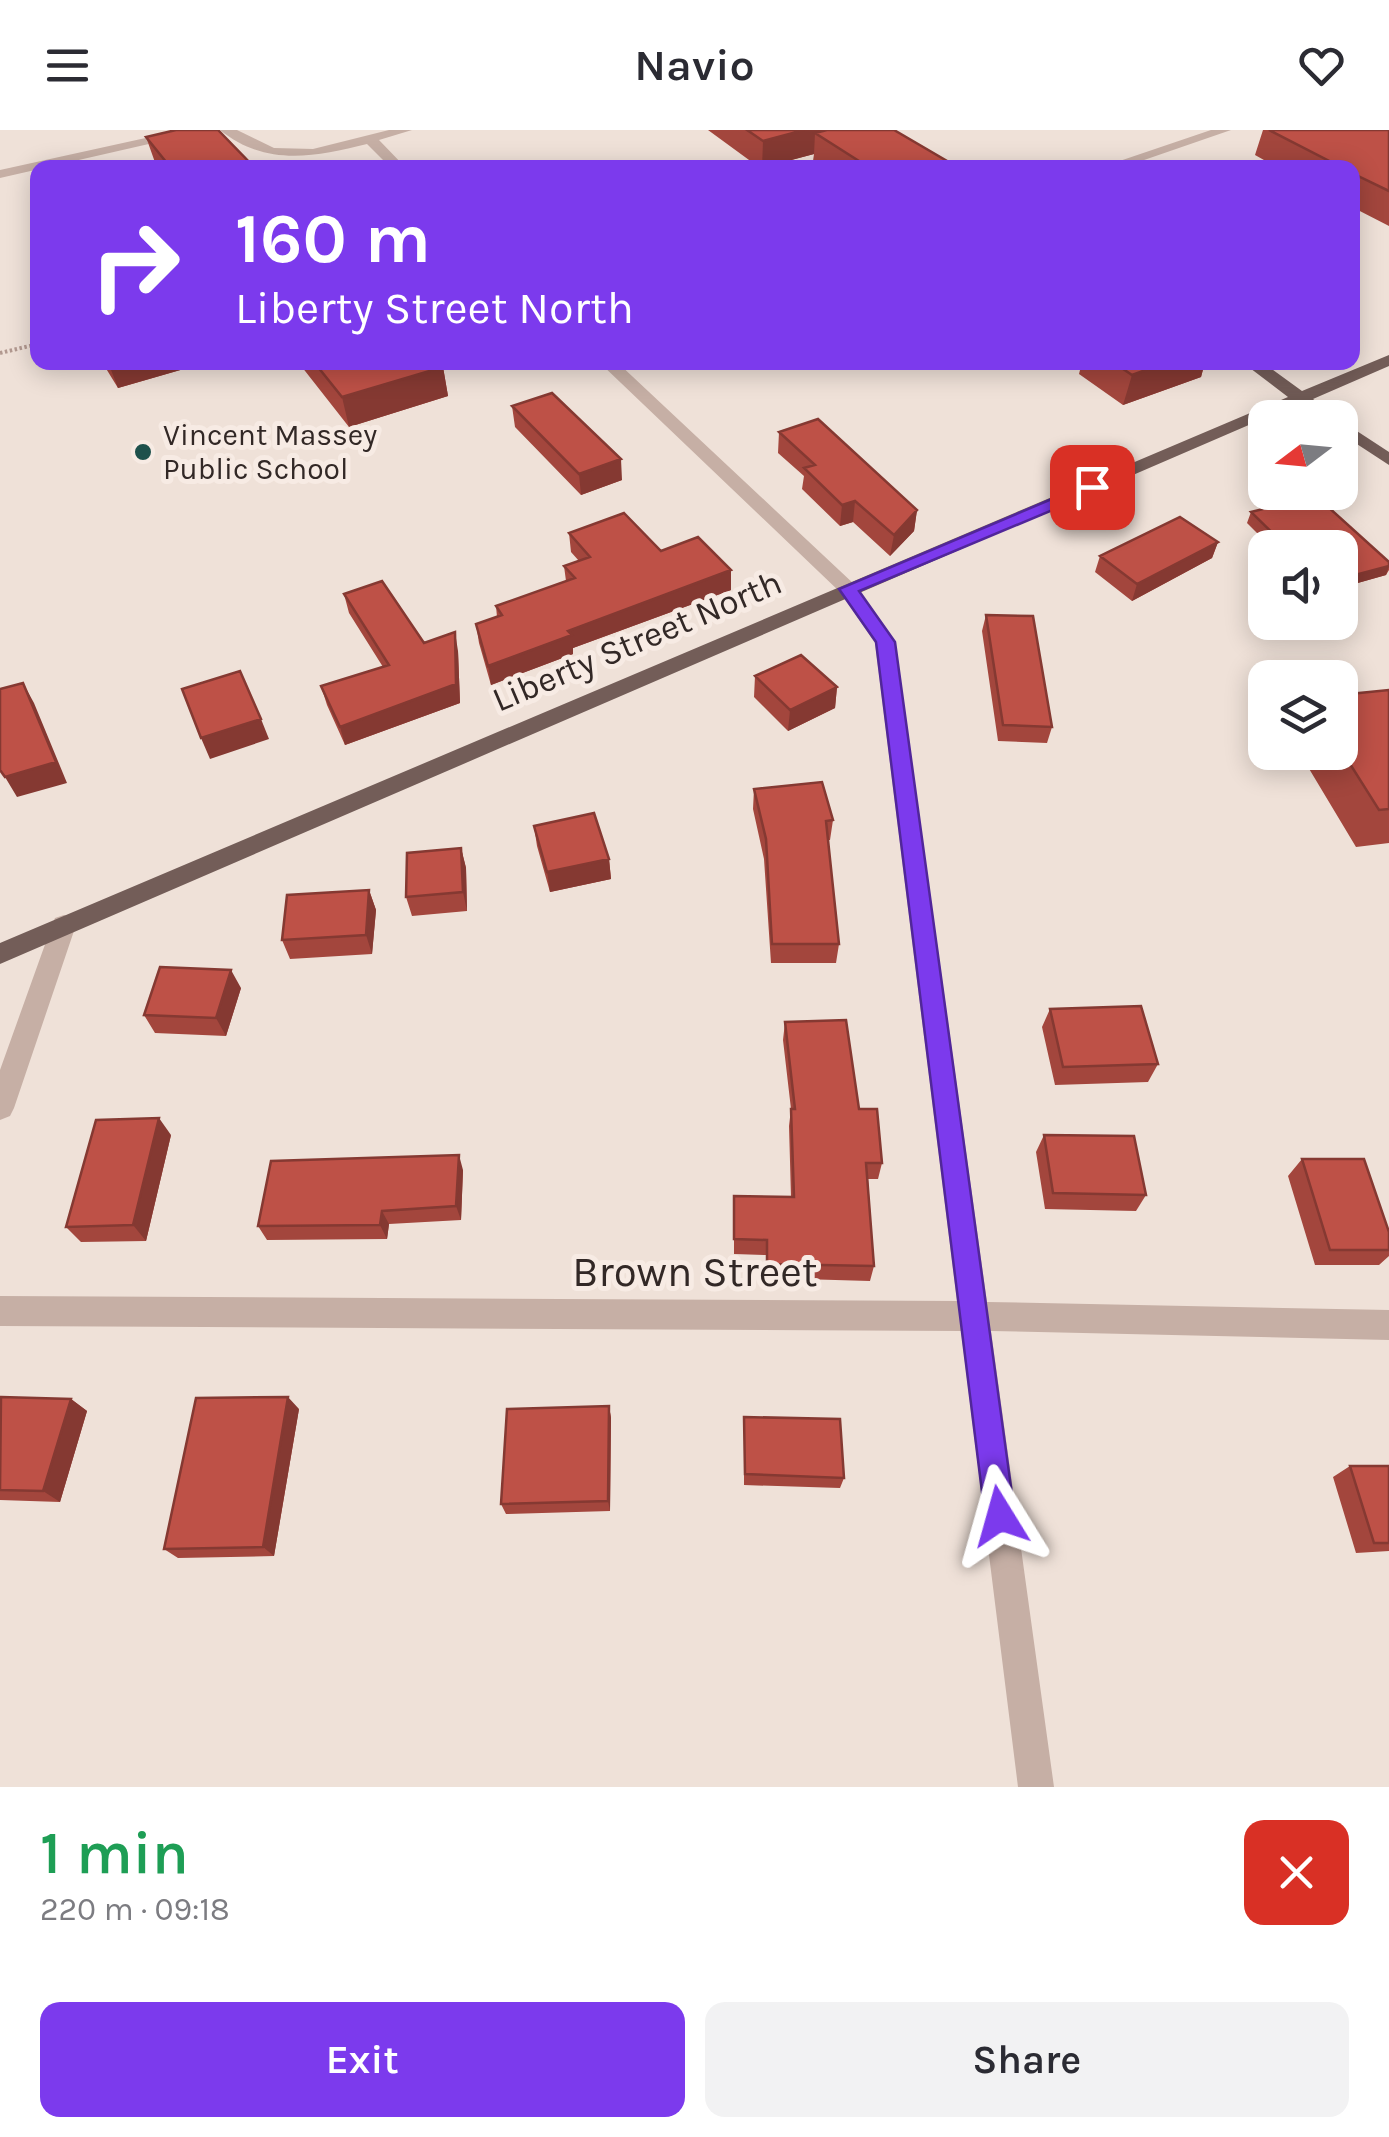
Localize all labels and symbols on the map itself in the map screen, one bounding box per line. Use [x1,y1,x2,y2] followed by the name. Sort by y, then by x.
[1248,400,1358,510] north arrow
[163,417,377,487] place label: Vincent Massey Public School
[132,441,154,463] marker: Vincent Massey Public School
[1050,445,1135,530] pin
[486,562,788,720] street label: Liberty Street North
[572,1247,818,1297] street label: Brown Street
[948,1464,1052,1568] position arrow

